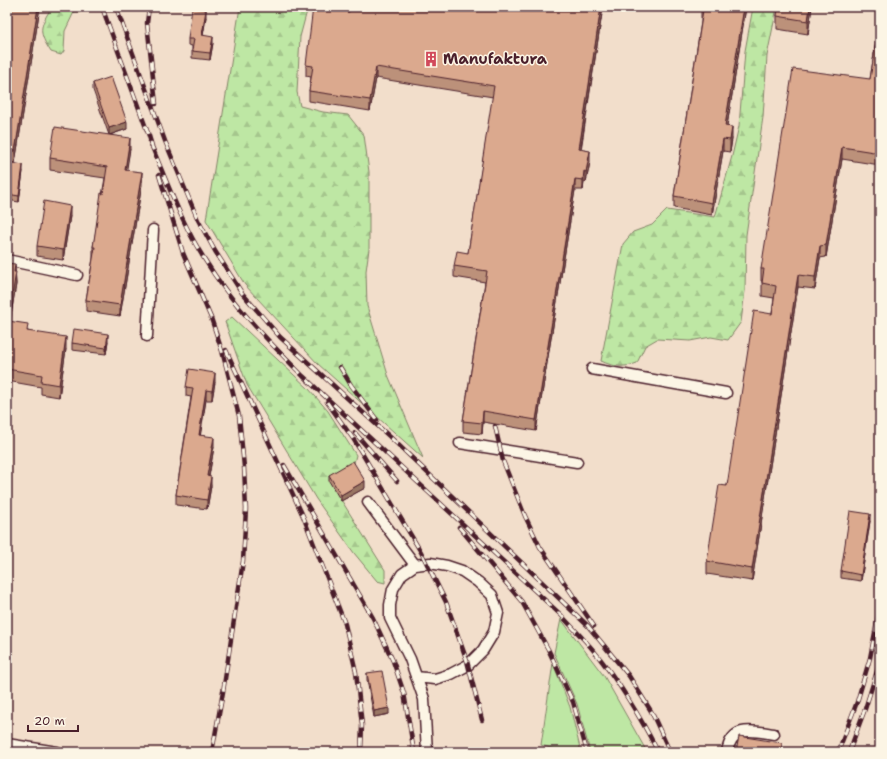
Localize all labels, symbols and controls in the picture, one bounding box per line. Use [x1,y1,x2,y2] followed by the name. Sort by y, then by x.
[443,49,548,69] place label: Manufaktura
[422,50,440,68] building icon: Manufaktura
[28,707,78,733] scale bar
[34,713,65,729] text: 20 m

